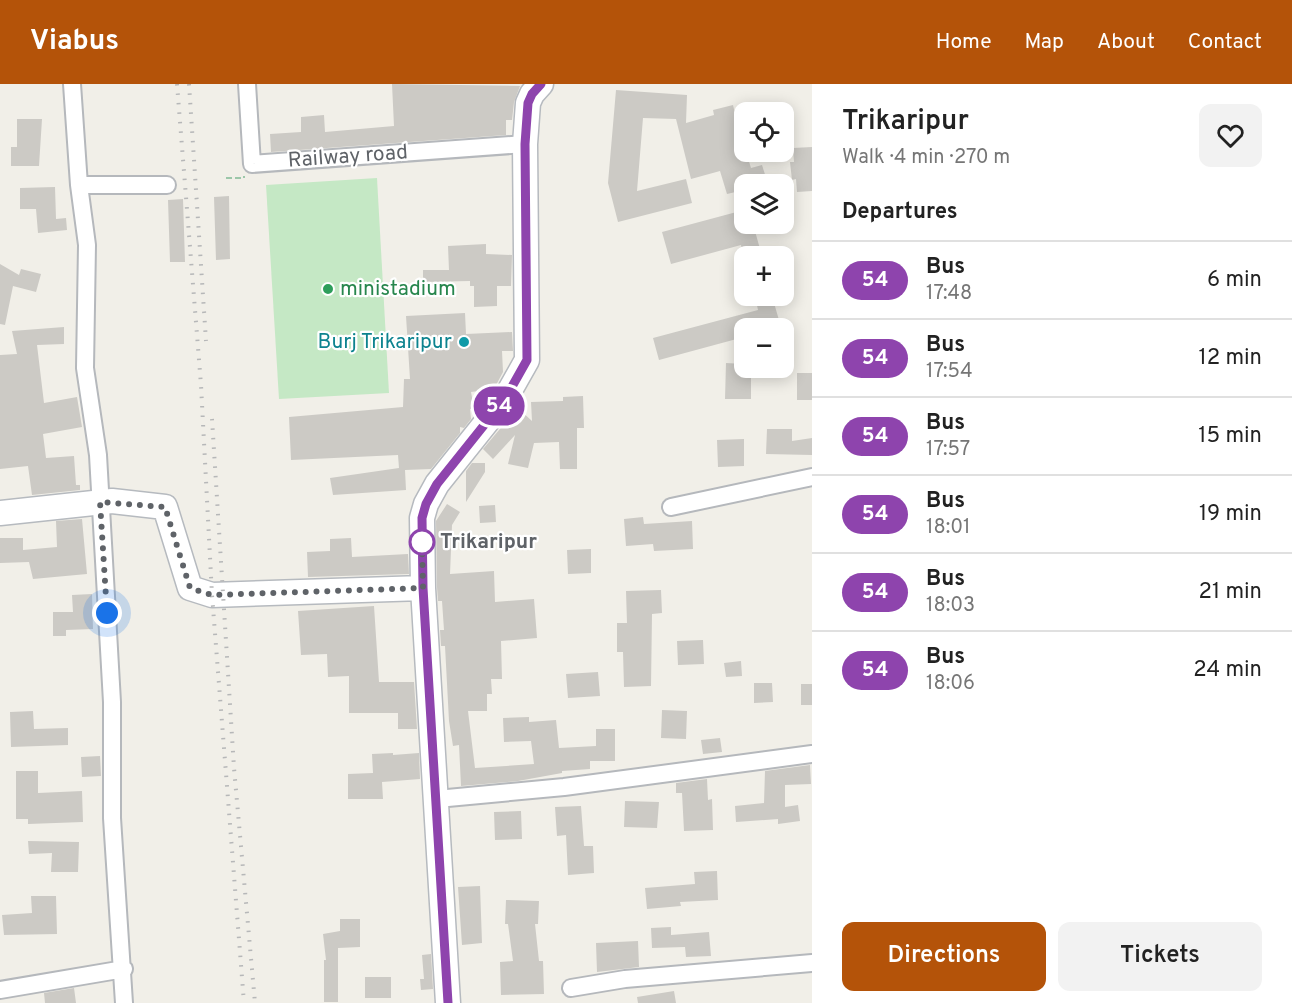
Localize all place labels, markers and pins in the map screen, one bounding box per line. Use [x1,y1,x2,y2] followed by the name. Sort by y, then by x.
[340,276,456,303] place label: ministadium
[321,282,335,296] marker: ministadium
[318,329,452,356] place label: Burj Trikaripur
[457,335,471,349] marker: Burj Trikaripur
[409,529,435,555] marker: Trikaripur
[440,529,537,556] place label: Trikaripur

